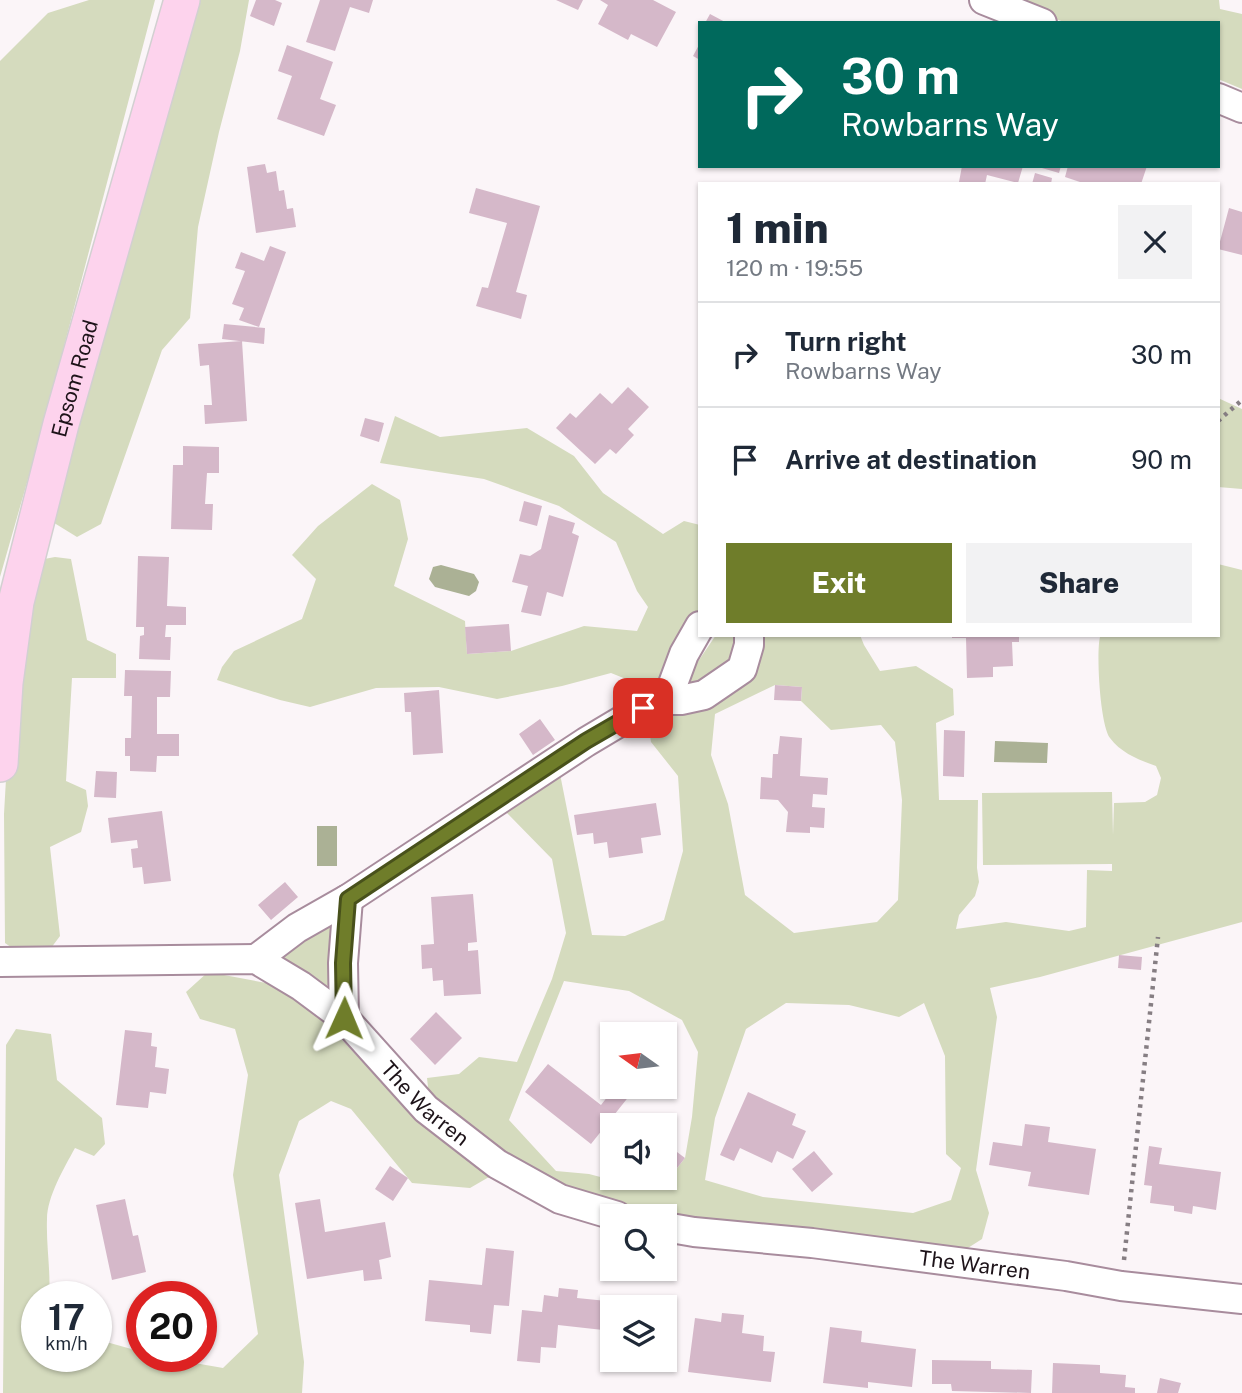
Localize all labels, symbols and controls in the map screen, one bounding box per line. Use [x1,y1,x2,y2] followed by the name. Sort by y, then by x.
[841,47,960,105] text: 30 m
[726,49,817,140] icon: right
[841,106,1059,143] text: Rowbarns Way
[726,203,829,252] text: 1 min
[1118,205,1192,279] button: close
[726,254,863,281] text: 120 m · 19:55
[46,317,103,440] street label: Epsom Road
[785,326,907,357] text: Turn right
[726,336,764,374] icon: right
[1131,339,1192,370] text: 30 m
[785,357,942,384] text: Rowbarns Way
[726,441,764,479] icon: arrive
[785,444,1037,475] text: Arrive at destination
[1131,444,1192,475] text: 90 m
[726,543,952,623] button: Exit
[966,543,1192,623] button: Share
[613,678,673,738] pin
[624,689,662,727] icon: arrive
[307,981,381,1055] position arrow
[600,1022,677,1099] north arrow
[600,1022,677,1372] map controls
[376,1056,474,1150] street label: The Warren
[600,1113,677,1190] button: sound
[600,1204,677,1281] button: search
[918,1245,1032,1284] street label: The Warren
[126,1281,217,1372] speed limit sign: 20
[600,1295,677,1372] button: layers
[48,1297,85,1338] text: 17
[45,1333,88,1354] text: km/h

